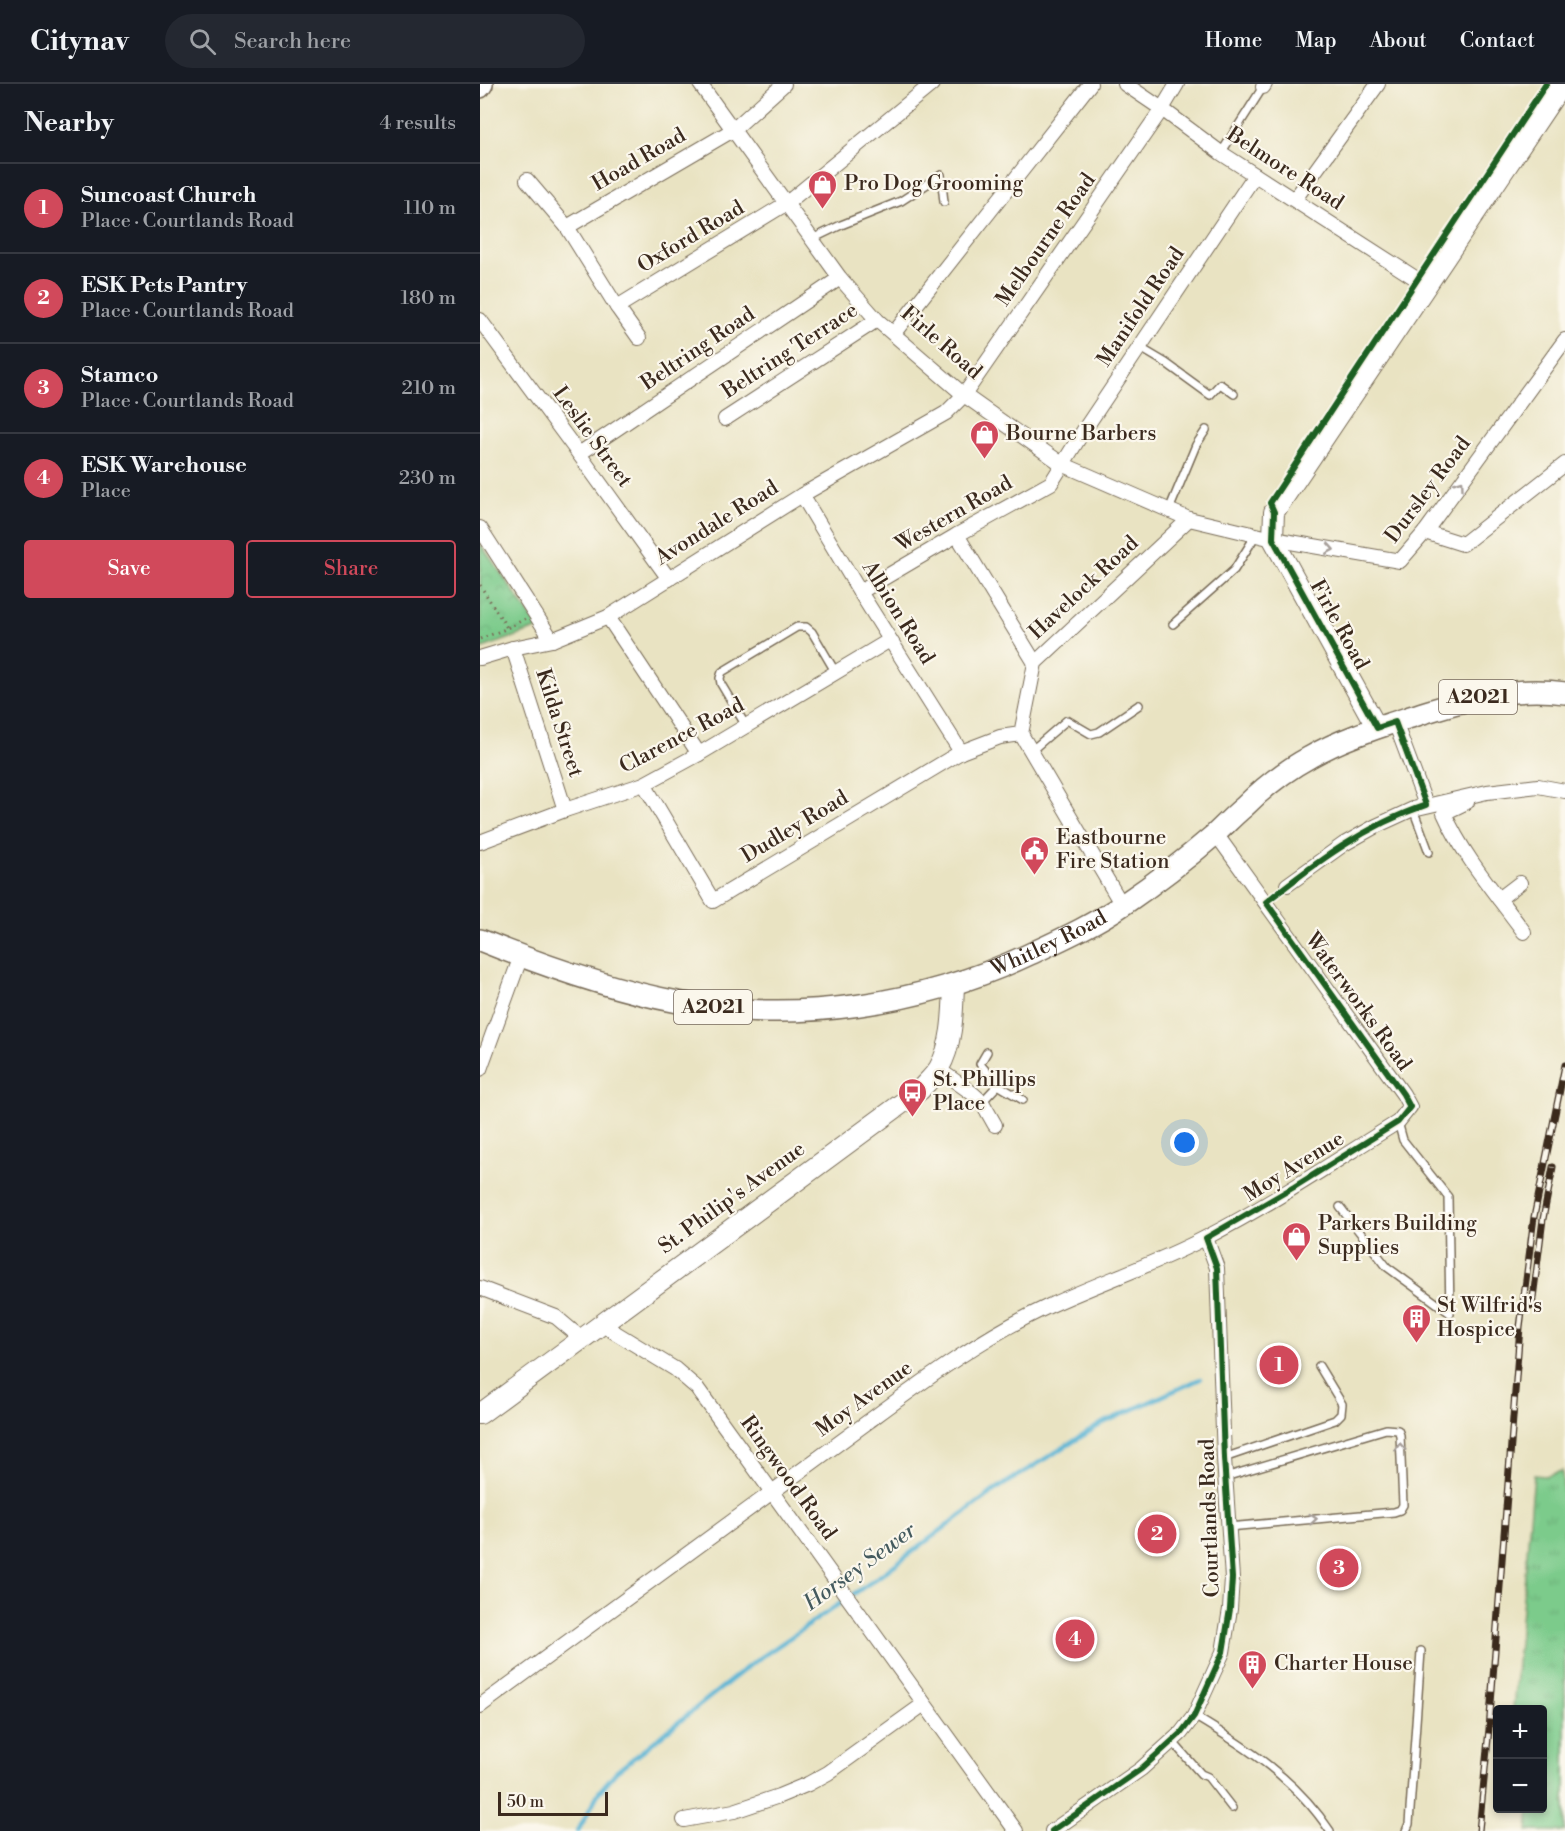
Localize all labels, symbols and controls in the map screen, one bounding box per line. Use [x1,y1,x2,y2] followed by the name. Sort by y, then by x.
[165,14,585,68] search box
[30,24,129,59] text: Citynav
[186,25,219,58] icon: search
[234,28,351,55] text: Search here
[1205,28,1262,54] text: Home
[1295,28,1337,54] text: Map
[1370,28,1427,54] text: About
[1460,28,1535,54] text: Contact
[24,107,114,139] text: Nearby
[379,111,456,136] text: 4 results
[1221,121,1348,217] street label: Belmore Road
[587,123,691,197] street label: Hoad Road
[807,168,839,210] shop icon: Pro Dog Grooming
[990,168,1102,312] street label: Melbourne Road
[844,171,1023,197] place label: Pro Dog Grooming
[81,182,256,209] text: Suncoast Church
[633,195,749,279] street label: Oxford Road
[39,196,48,221] text: 1
[404,196,456,221] text: 110 m
[81,209,294,234] text: Place · Courtlands Road
[1091,242,1191,372] street label: Manifold Road
[81,272,247,299] text: ESK Pets Pantry
[37,286,50,311] text: 2
[401,286,456,311] text: 180 m
[716,297,863,405] street label: Beltring Terrace
[81,299,294,324] text: Place · Courtlands Road
[635,301,760,397] street label: Beltring Road
[895,301,987,385] street label: Firle Road
[81,362,159,389] text: Stamco
[37,376,50,401] text: 3
[401,376,456,401] text: 210 m
[547,381,638,493] street label: Leslie Street
[81,389,294,414] text: Place · Courtlands Road
[969,418,1001,460] shop icon: Bourne Barbers
[1005,421,1157,447] place label: Bourne Barbers
[1380,432,1476,548] street label: Dursley Road
[81,452,247,479] text: ESK Warehouse
[37,466,50,491] text: 4
[399,466,456,491] text: 230 m
[890,470,1017,558] street label: Western Road
[650,475,783,572] street label: Avondale Road
[81,479,131,504] text: Place
[1452,480,1463,491] one-way arrow
[1024,530,1144,645] street label: Havelock Road
[24,540,234,598] button: Save
[246,540,456,598] button: Share
[1325,542,1335,555] one-way arrow
[855,556,940,669] street label: Albion Road
[1304,575,1374,675] street label: Firle Road
[529,666,589,781] street label: Kilda Street
[1439,680,1517,714] road number: A2021
[615,692,749,780] street label: Clarence Road
[737,785,853,869] street label: Dudley Road
[1056,825,1170,875] place label: Eastbourne Fire Station
[1019,834,1051,876] public building icon: Eastbourne Fire Station
[986,905,1112,983] street label: Whitley Road
[1298,927,1417,1076] street label: Waterworks Road
[674,990,752,1024] road number: A2021
[933,1067,1036,1117] place label: St. Phillips Place
[896,1076,928,1118] bus stop icon: St. Phillips Place
[1239,1126,1349,1208] street label: Moy Avenue
[1170,1128,1199,1157] your location
[654,1136,810,1260] street label: St. Philip's Avenue
[1318,1211,1477,1261] place label: Parkers Building Supplies
[1281,1220,1313,1262] shop icon: Parkers Building Supplies
[1437,1293,1542,1343] place label: St Wilfrid's Hospice
[1400,1302,1432,1344] building icon: St Wilfrid's Hospice
[1260,1342,1298,1388] pin: 1
[810,1355,918,1443] street label: Moy Avenue
[734,1411,842,1545] street label: Ringwood Road
[1194,1438,1226,1598] street label: Courtlands Road
[1394,1442,1407,1451] one-way arrow
[1138,1512,1176,1556] pin: 2
[1308,1513,1317,1526] one-way arrow
[798,1517,922,1617] water label: Horsey Sewer
[1320,1546,1358,1590] pin: 3
[1056,1616,1094,1662] pin: 4
[1237,1648,1269,1690] building icon: Charter House
[1274,1651,1413,1677] place label: Charter House
[1493,1705,1547,1813] map controls
[1493,1705,1547,1759] button: +
[1493,1759,1547,1813] button: −
[498,1789,608,1816] scale bar
[507,1792,544,1812] text: 50 m

